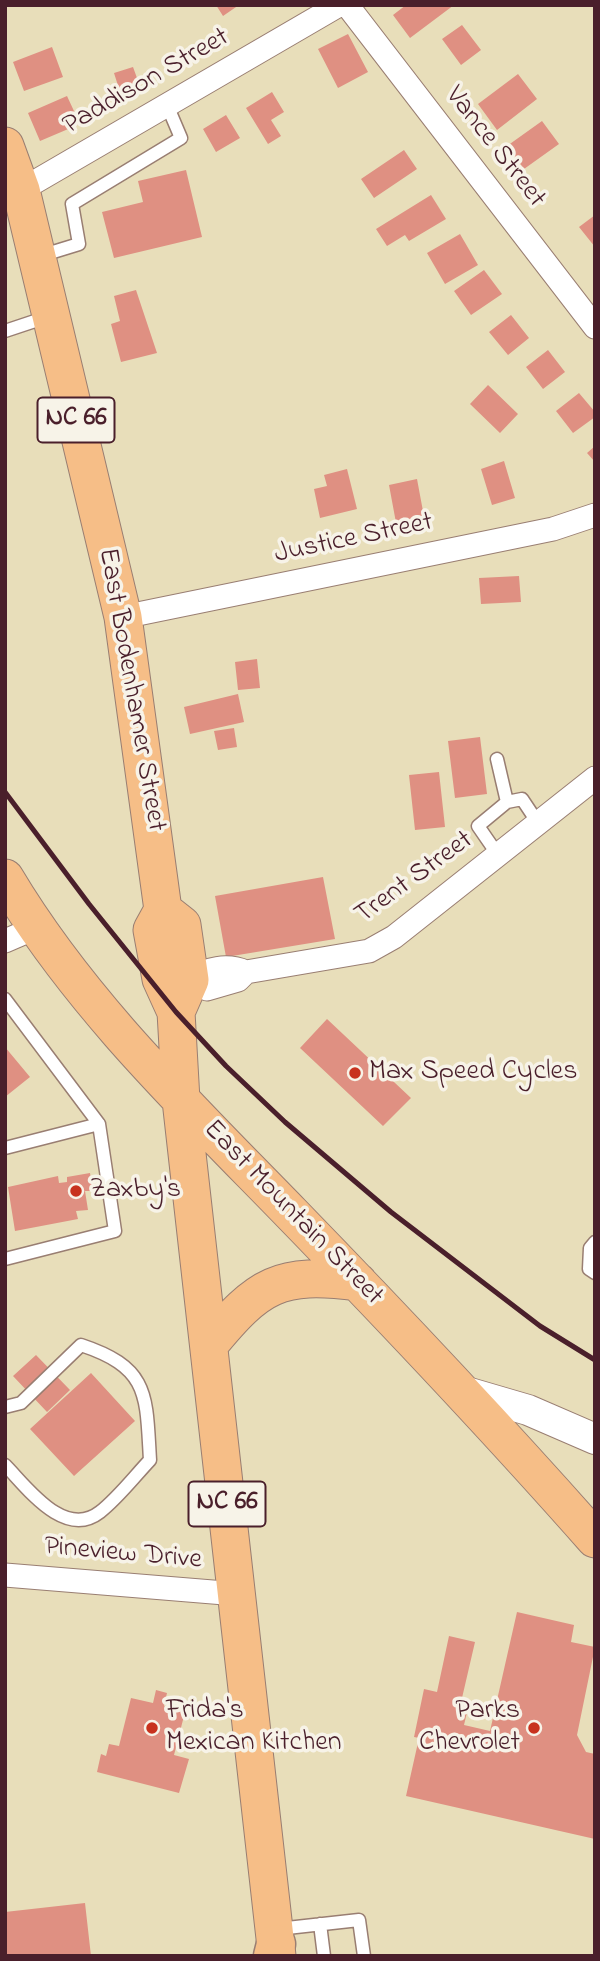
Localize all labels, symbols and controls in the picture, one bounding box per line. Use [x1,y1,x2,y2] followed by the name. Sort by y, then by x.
[58,22,236,144] street label: Paddison Street
[436,81,552,215] street label: Vance Street
[38,398,114,442] road number: NC 66
[272,507,436,573] street label: Justice Street
[89,546,171,834] street label: East Bodenhamer Street
[349,825,481,933] street label: Trent Street
[369,1056,577,1090] place label: Max Speed Cycles
[347,1065,363,1081] marker: Max Speed Cycles
[195,1114,389,1314] street label: East Mountain Street
[90,1174,181,1208] place label: Zaxby's
[68,1183,84,1199] marker: Zaxby's
[188,1482,266,1526] road number: NC 66
[43,1531,203,1579] street label: Pineview Drive
[166,1695,342,1761] place label: Frida's Mexican Kitchen
[419,1695,520,1761] place label: Parks Chevrolet
[144,1720,160,1736] marker: Frida's Mexican Kitchen
[526,1720,542,1736] marker: Parks Chevrolet

